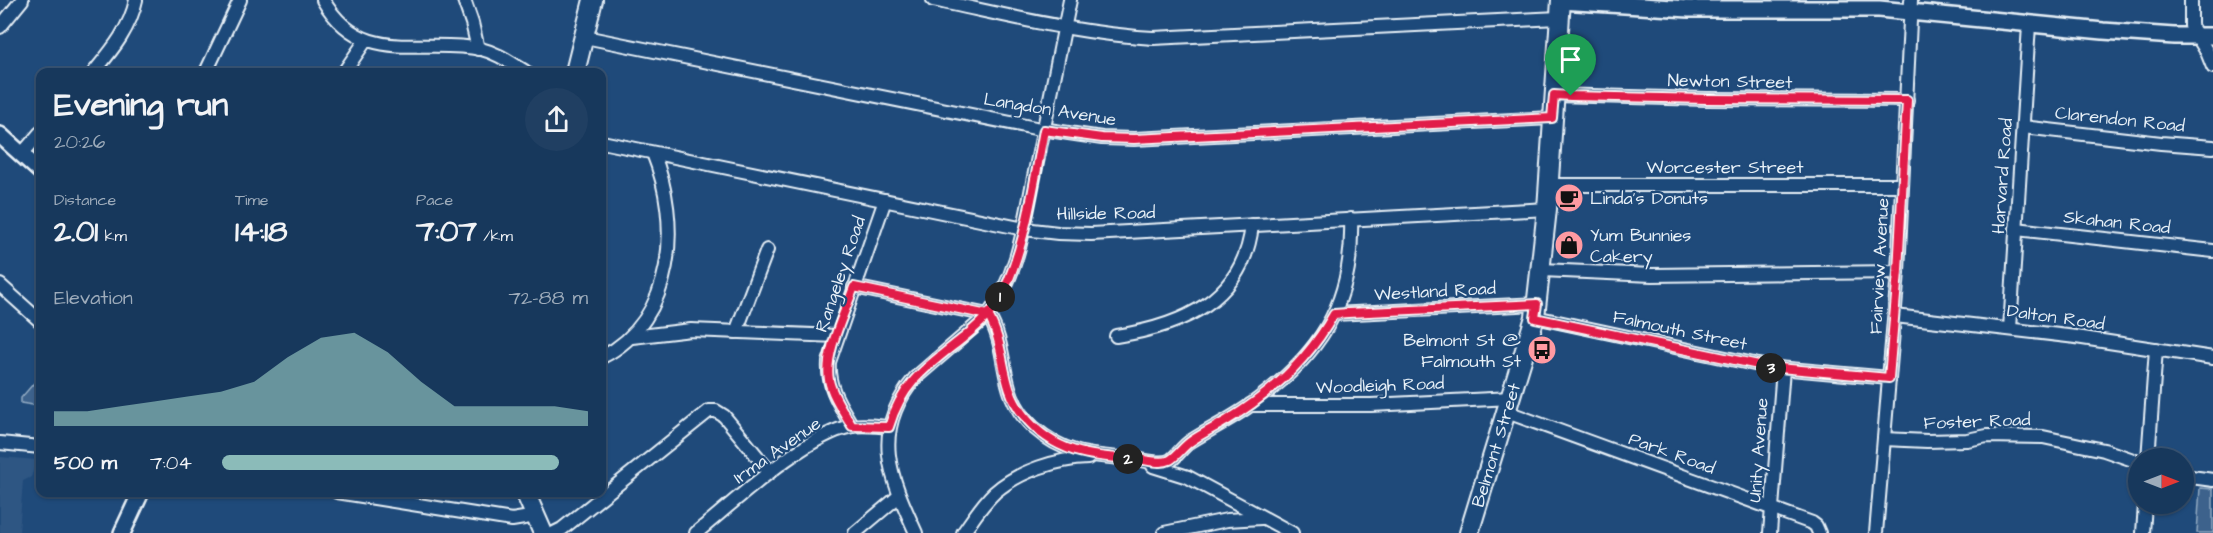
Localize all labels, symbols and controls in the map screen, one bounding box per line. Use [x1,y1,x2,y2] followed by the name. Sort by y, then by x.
[1545,34,1596,96] pin
[1554,43,1587,76] icon: arrive
[1667,68,1793,95] street label: Newton Street
[54,82,228,128] text: Evening run
[982,87,1118,133] street label: Langdon Avenue
[525,88,588,151] button: share
[2054,100,2186,139] street label: Clarendon Road
[1986,117,2019,235] street label: Harvard Road
[54,128,105,156] text: 20:26
[1647,155,1804,180] street label: Worcester Street
[1553,182,1585,214] cafe icon: Linda's Donuts
[1590,186,1708,211] place label: Linda's Donuts
[54,189,116,211] text: Distance
[235,189,269,211] text: Time
[416,189,453,211] text: Pace
[1863,197,1896,335] street label: Fairview Avenue
[1057,200,1156,227] street label: Hillside Road
[2062,204,2172,241] street label: Skahan Road
[54,211,98,253] text: 2.01
[235,211,288,253] text: 14:18
[416,211,477,253] text: 7:07
[809,213,873,336] street label: Rangeley Road
[1590,223,1691,270] place label: Yum Bunnies Cakery
[98,225,127,247] text: km
[477,225,513,247] text: /km
[1553,229,1585,261] shop icon: Yum Bunnies Cakery
[1374,276,1496,307] street label: Westland Road
[985,282,1015,312] pin: 1
[54,284,133,312] text: Elevation
[509,284,588,312] text: 72–88 m
[999,286,1001,308] text: 1
[2005,298,2107,337] street label: Dalton Road
[1610,304,1750,357] street label: Falmouth Street
[1403,328,1522,374] place label: Belmont St @ Falmouth St
[1526,334,1558,366] bus stop icon: Belmont St @ Falmouth St
[1756,353,1786,383] pin: 3
[1767,357,1775,379] text: 3
[1315,371,1445,401] street label: Woodleigh Road
[1466,379,1527,510] street label: Belmont Street
[1742,397,1776,503] street label: Unity Avenue
[1923,407,2031,436] street label: Foster Road
[729,411,826,490] street label: Irma Avenue
[1625,426,1718,481] street label: Park Road
[1113,444,1143,474] pin: 2
[1123,448,1133,470] text: 2
[2128,448,2194,514] north arrow
[2128,448,2194,514] map controls
[54,449,117,477] text: 500 m
[150,449,192,477] text: 7:04

